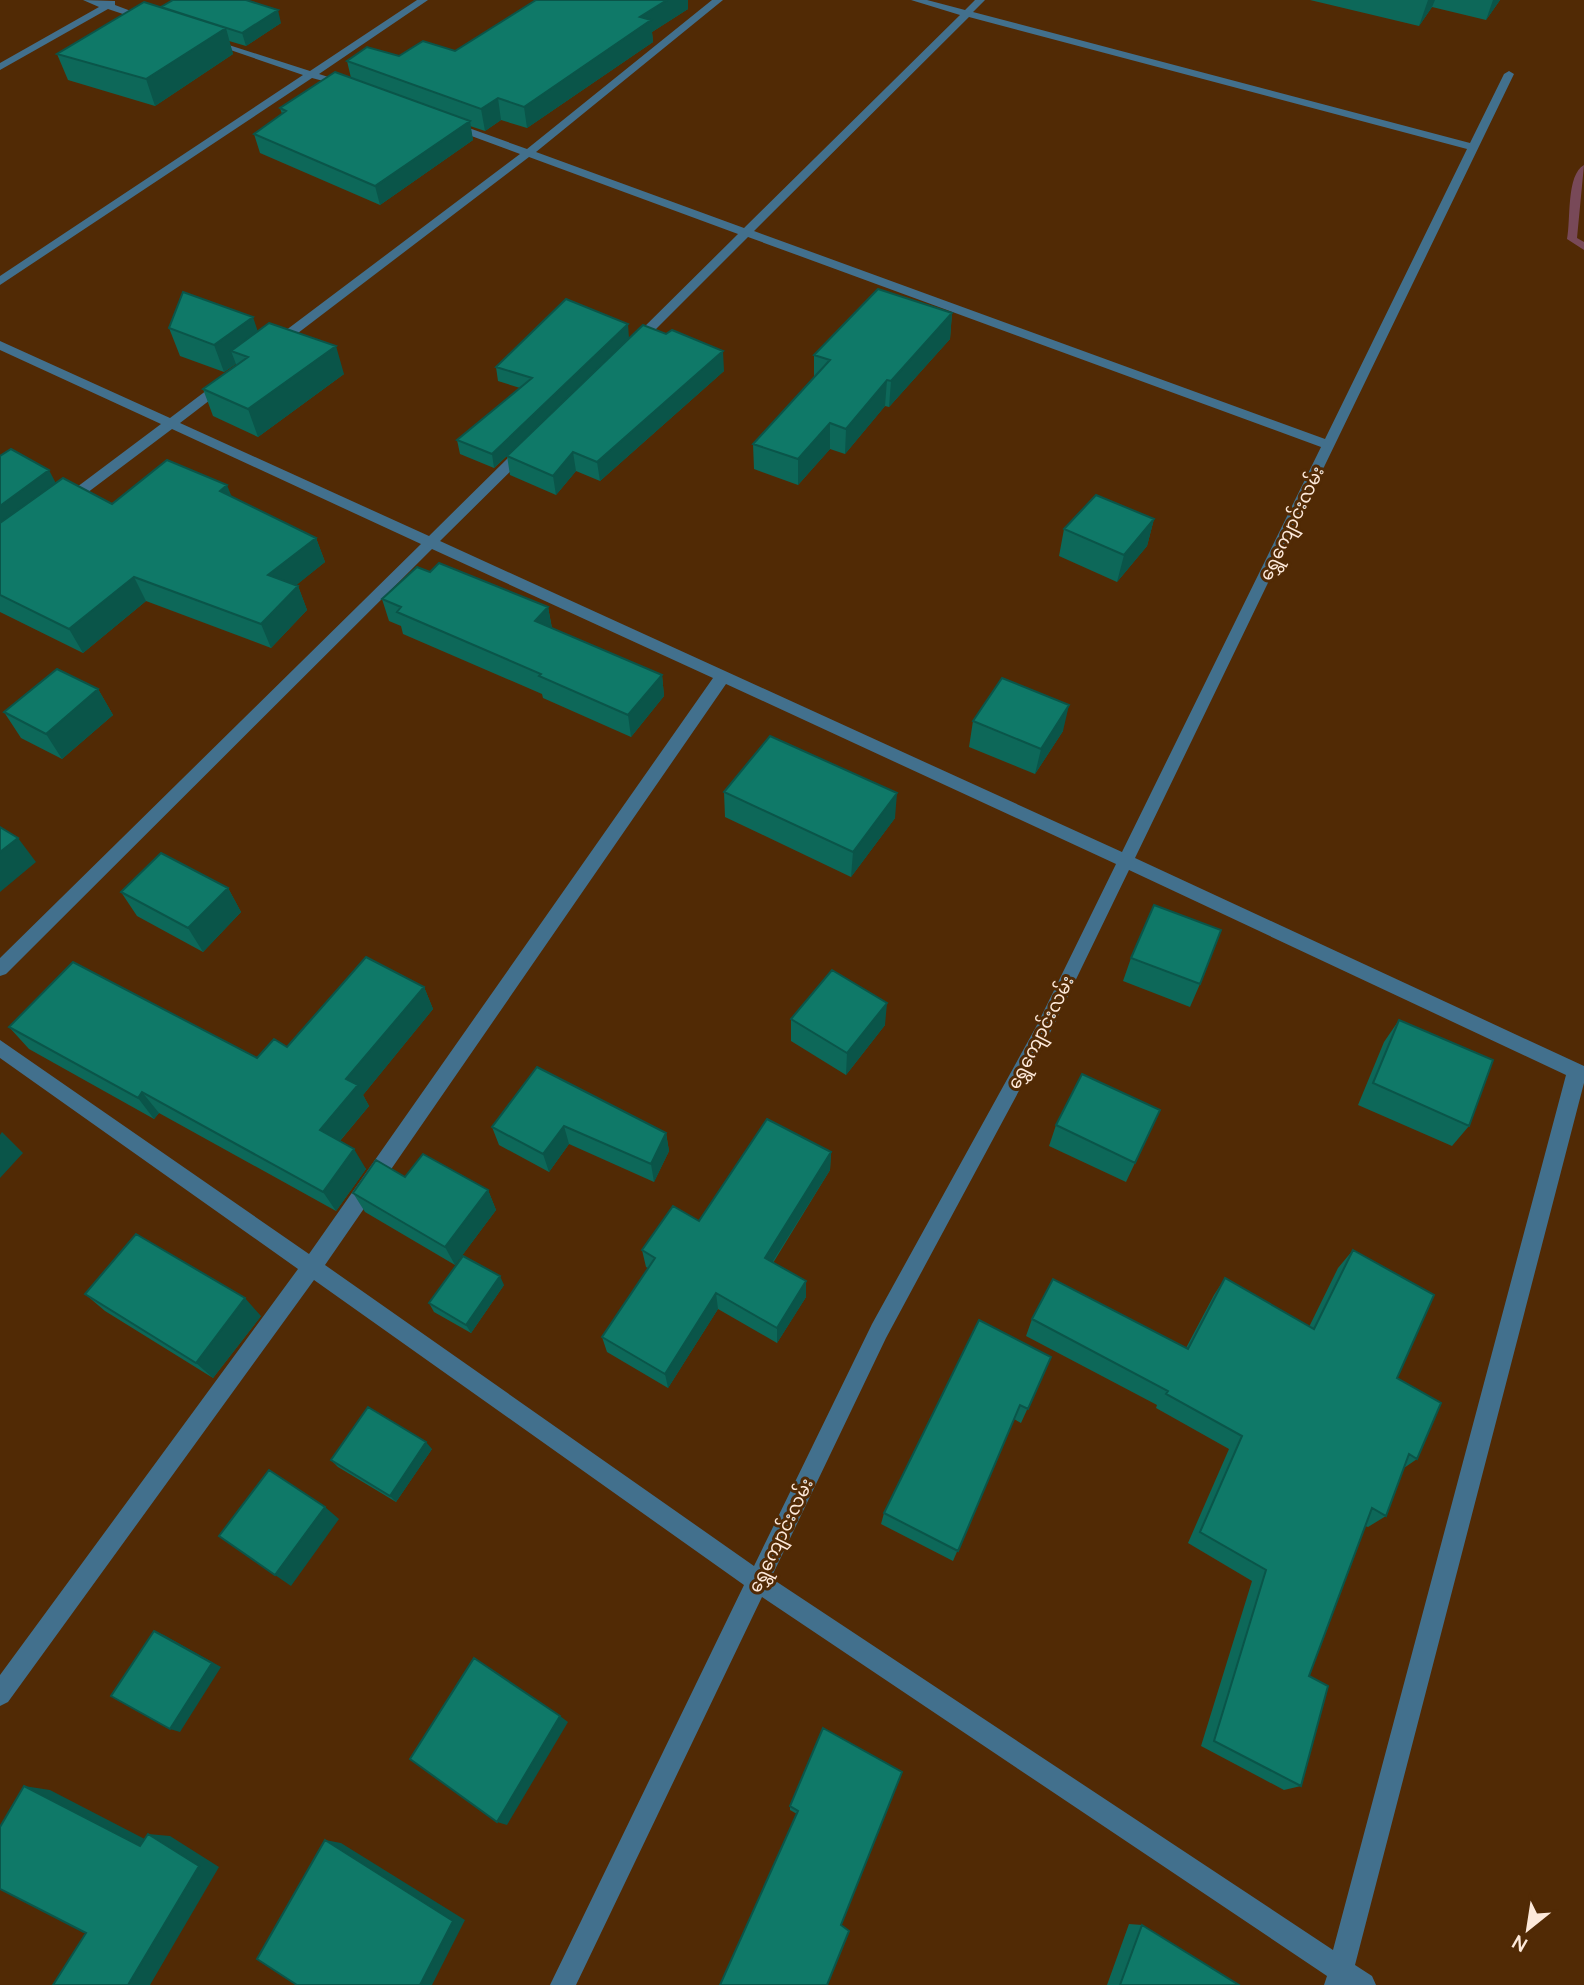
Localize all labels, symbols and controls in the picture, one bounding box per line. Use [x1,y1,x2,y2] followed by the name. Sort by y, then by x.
[1253,462,1333,586] street label: ရွှေကျောင်းလမ်း
[1001,971,1082,1095] street label: ရွှေကျောင်းလမ်း
[742,1474,822,1598] street label: ရွှေကျောင်းလမ်း
[1493,1894,1563,1964] north arrow
[1507,1929,1532,1958] text: N

